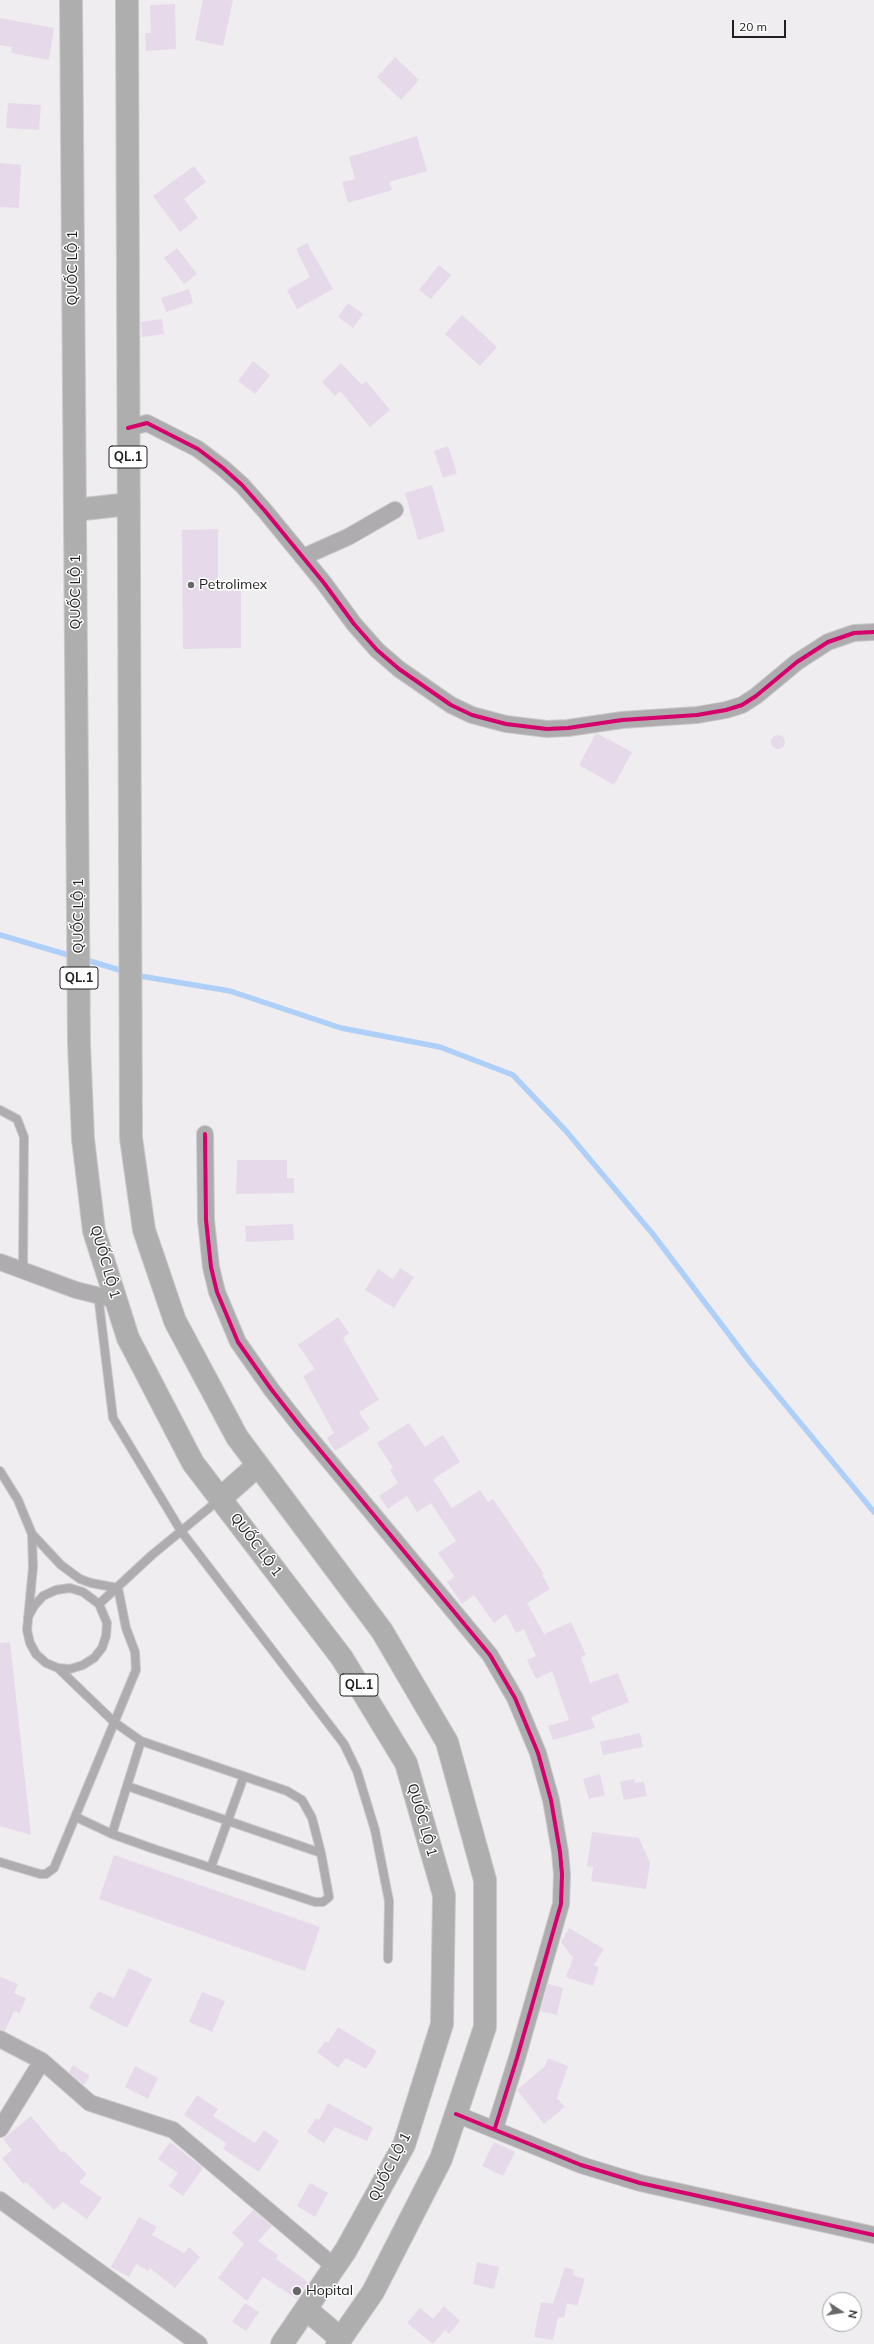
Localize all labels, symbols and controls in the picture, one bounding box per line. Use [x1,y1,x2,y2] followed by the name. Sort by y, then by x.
[734,12,788,38] scale bar
[739,19,767,34] text: 20 m
[65,230,81,306] street label: QUỐC LỘ 1
[109,446,147,468] road number: QL.1
[68,554,84,630] street label: QUỐC LỘ 1
[199,577,267,593] place label: Petrolimex
[186,580,196,590] marker: Petrolimex
[71,878,87,954] street label: QUỐC LỘ 1
[60,967,98,989] road number: QL.1
[87,1224,123,1300] street label: QUỐC LỘ 1
[227,1510,285,1580] street label: QUỐC LỘ 1
[340,1674,378,1696] road number: QL.1
[404,1782,440,1858] street label: QUỐC LỘ 1
[365,2130,415,2204] street label: QUỐC LỘ 1
[306,2283,353,2299] place label: Hopital
[291,2285,303,2297] marker: Hopital
[822,2292,862,2332] north arrow
[845,2309,860,2320] text: N

